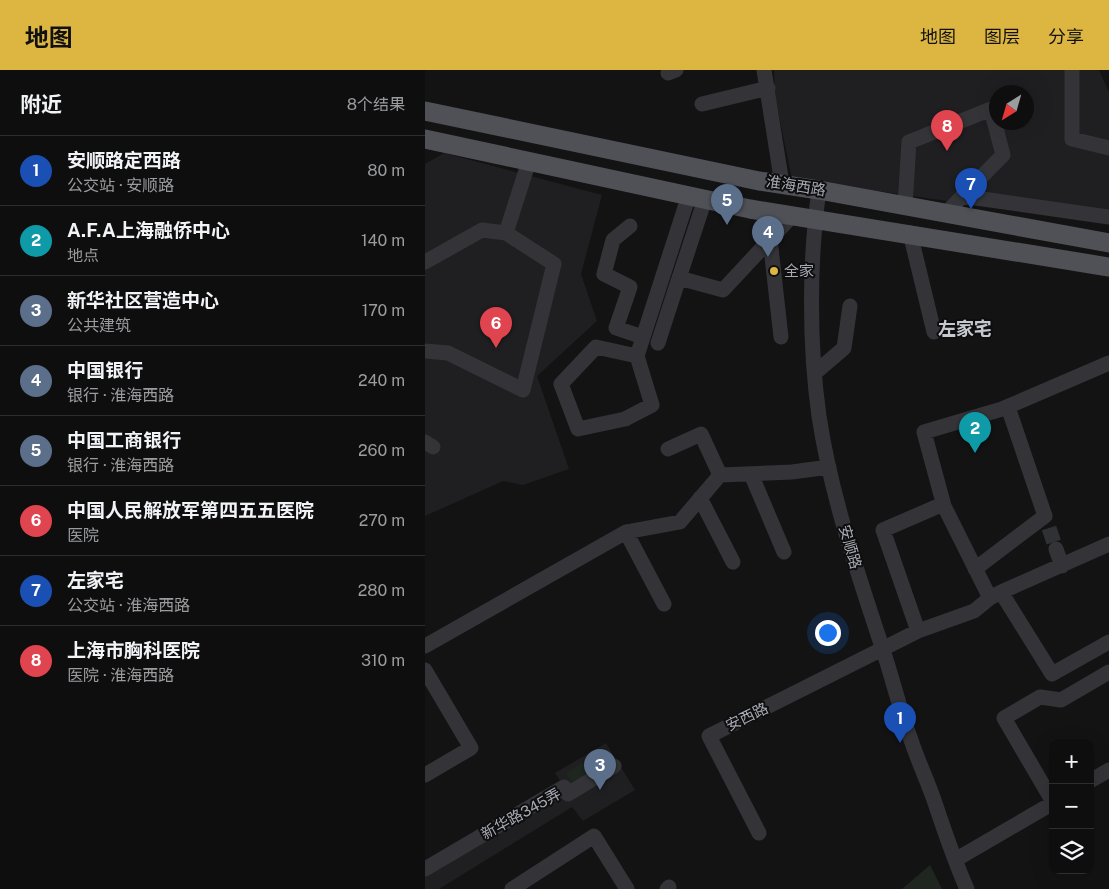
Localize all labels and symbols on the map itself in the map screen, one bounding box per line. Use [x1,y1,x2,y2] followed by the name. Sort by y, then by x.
[989,85,1034,130] north arrow
[931,110,963,151] pin: 8
[955,168,987,209] pin: 7
[765,172,827,199] street label: 淮海西路
[711,184,743,225] pin: 5
[752,216,784,257] pin: 4
[784,262,814,279] place label: 全家
[768,265,780,277] marker: 全家
[480,307,512,348] pin: 6
[938,318,992,339] district label: 左家宅
[959,412,991,453] pin: 2
[836,523,865,571] street label: 安顺路
[815,620,841,646] your location
[723,699,771,734] street label: 安西路
[884,702,916,743] pin: 1
[584,749,616,790] pin: 3
[478,785,564,842] street label: 新华路345弄

